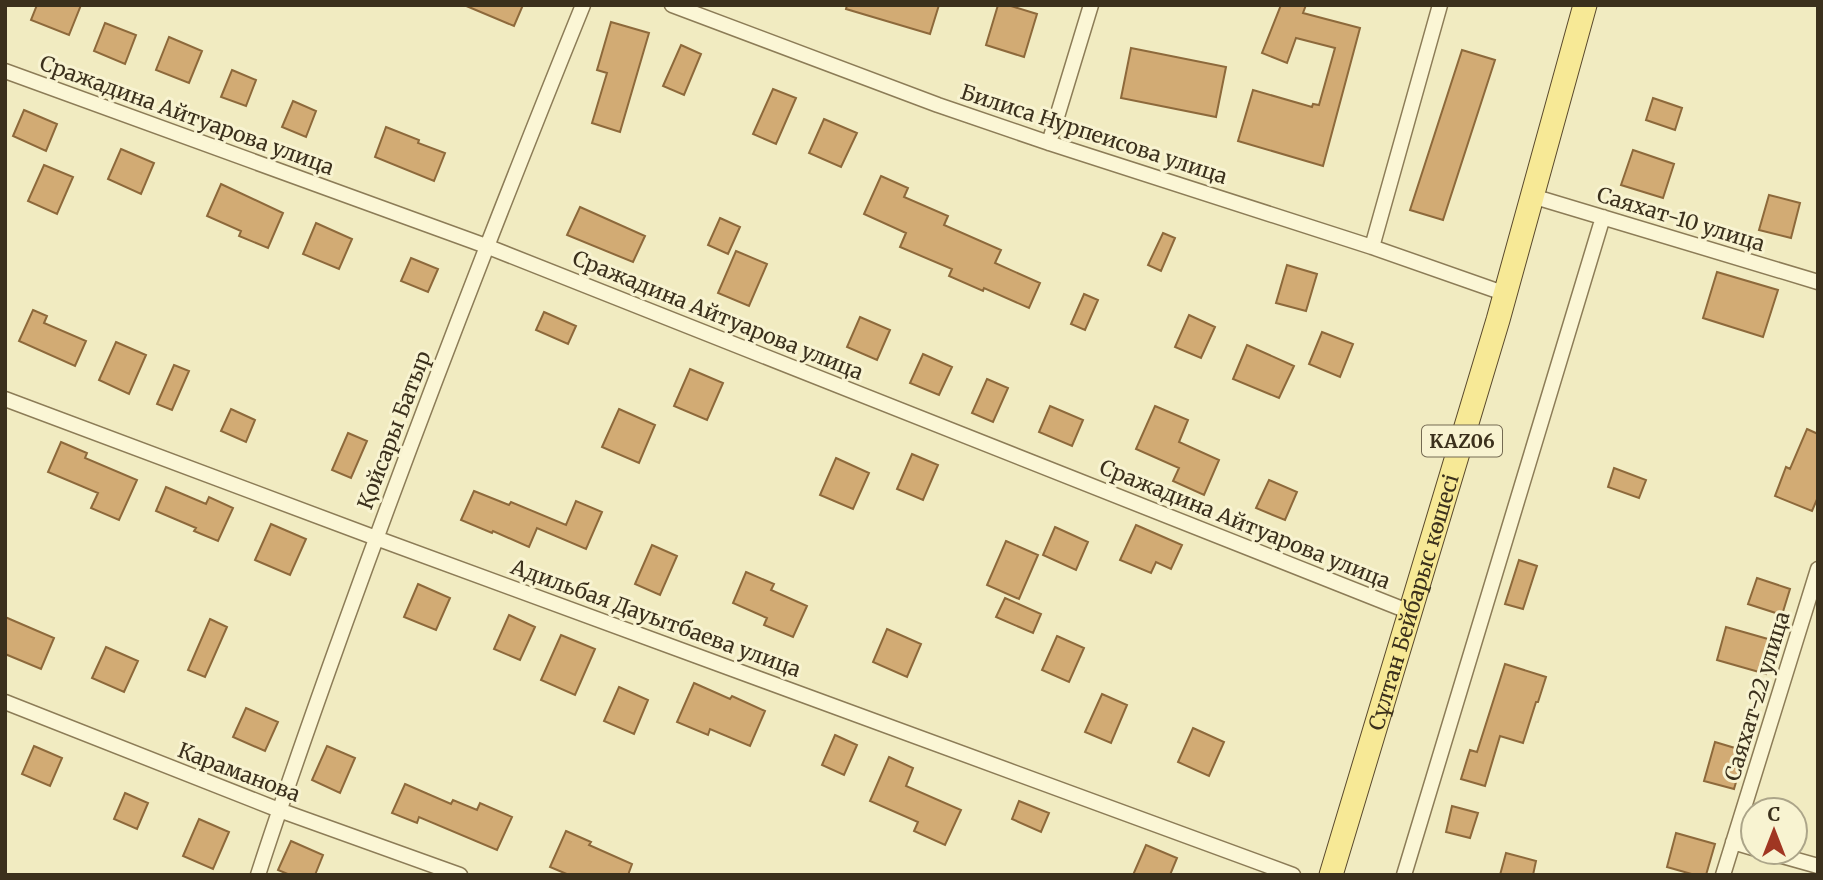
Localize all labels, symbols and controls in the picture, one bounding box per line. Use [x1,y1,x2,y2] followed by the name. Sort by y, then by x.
[36,49,338,181] street label: Сражадина Айтуарова улица
[957,78,1231,190] street label: Билиса Нурпеисова улица
[1594,181,1768,257] street label: Саяхат-10 улица
[569,244,867,386] street label: Сражадина Айтуарова улица
[351,347,437,513] street label: Қойсары Батыр
[1422,426,1502,456] road number: KAZ06
[1096,453,1394,595] street label: Сражадина Айтуарова улица
[1362,471,1464,733] street label: Сұлтан Бейбарыс көшесі
[507,553,805,683] street label: Адильбая Дауытбаева улица
[1718,608,1796,784] street label: Саяхат-22 улица
[174,736,304,808] street label: Караманова
[1739,796,1809,866] north arrow
[1768,802,1780,826] text: С

